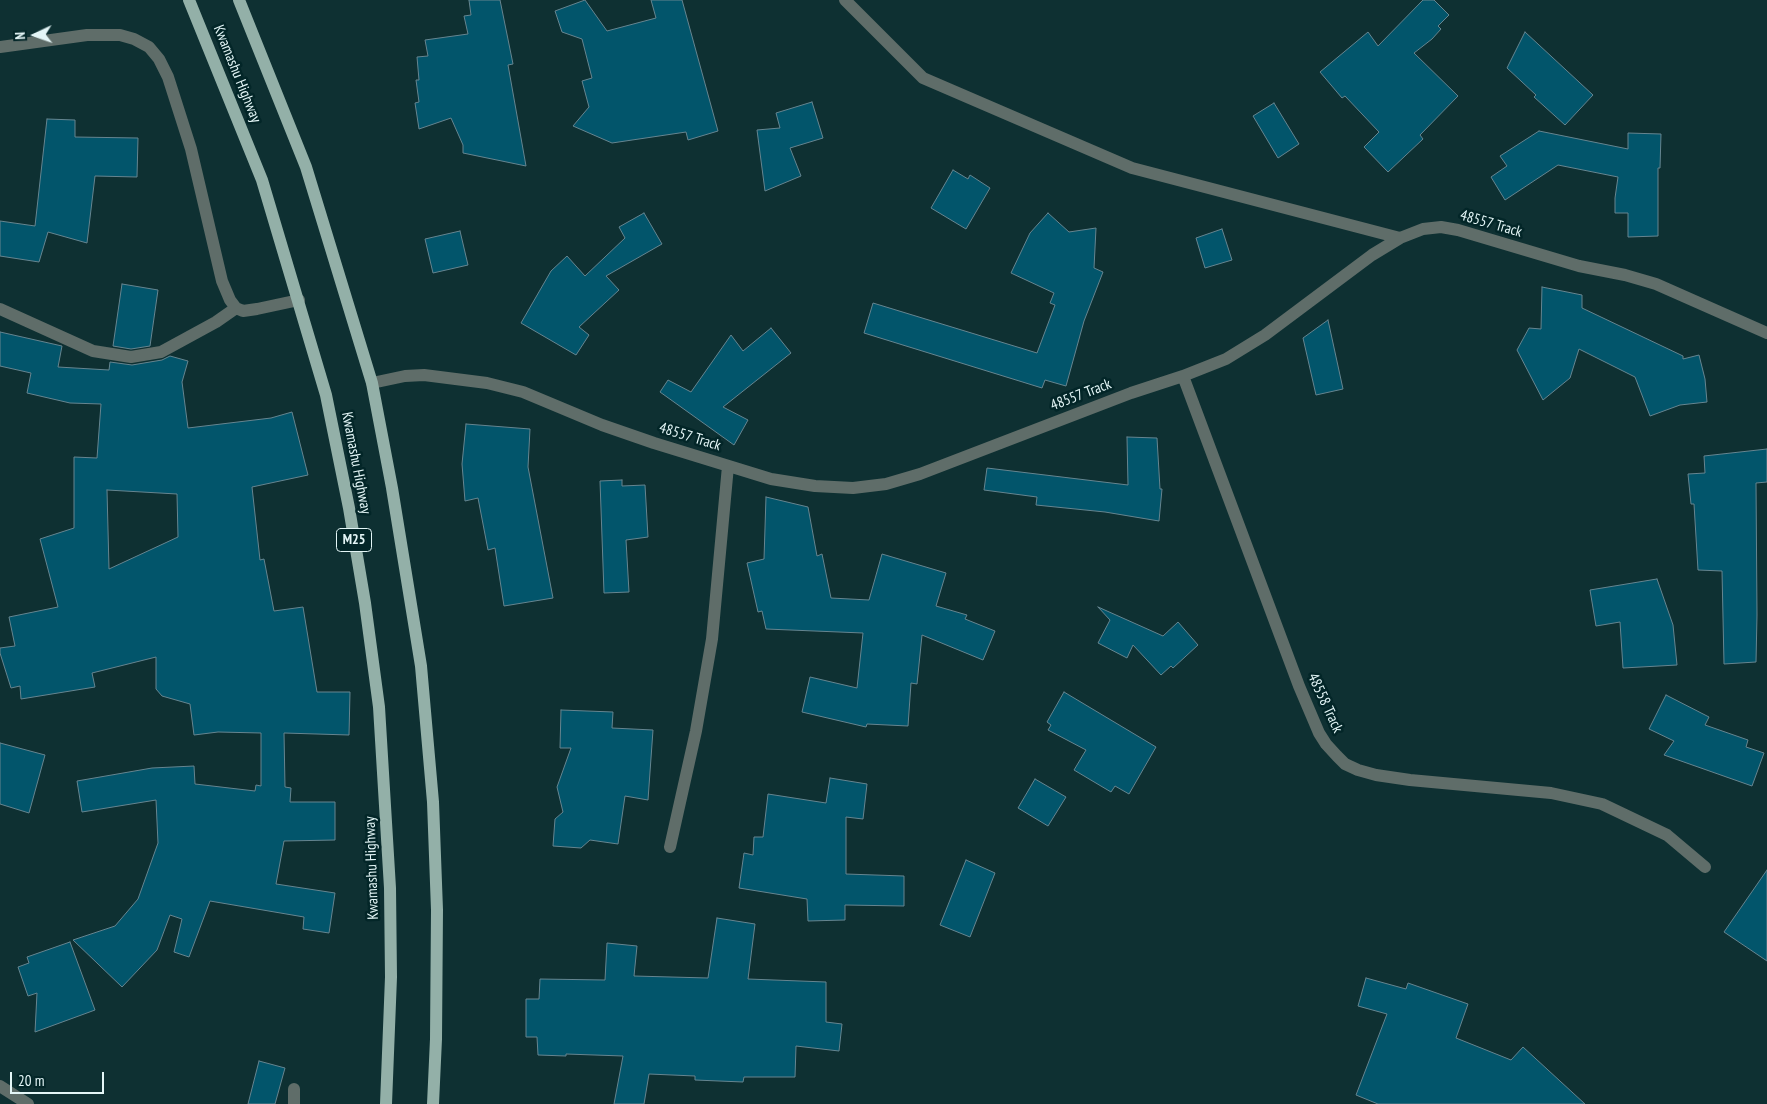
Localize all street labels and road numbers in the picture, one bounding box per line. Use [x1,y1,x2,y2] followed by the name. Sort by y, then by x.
[209,23,265,125] street label: Kwamashu Highway
[1458,207,1524,241] street label: 48557 Track
[1048,375,1114,415] street label: 48557 Track
[337,410,375,516] street label: Kwamashu Highway
[657,419,723,455] street label: 48557 Track
[336,528,372,552] road number: M25
[1303,670,1347,736] street label: 48558 Track
[361,816,383,920] street label: Kwamashu Highway

